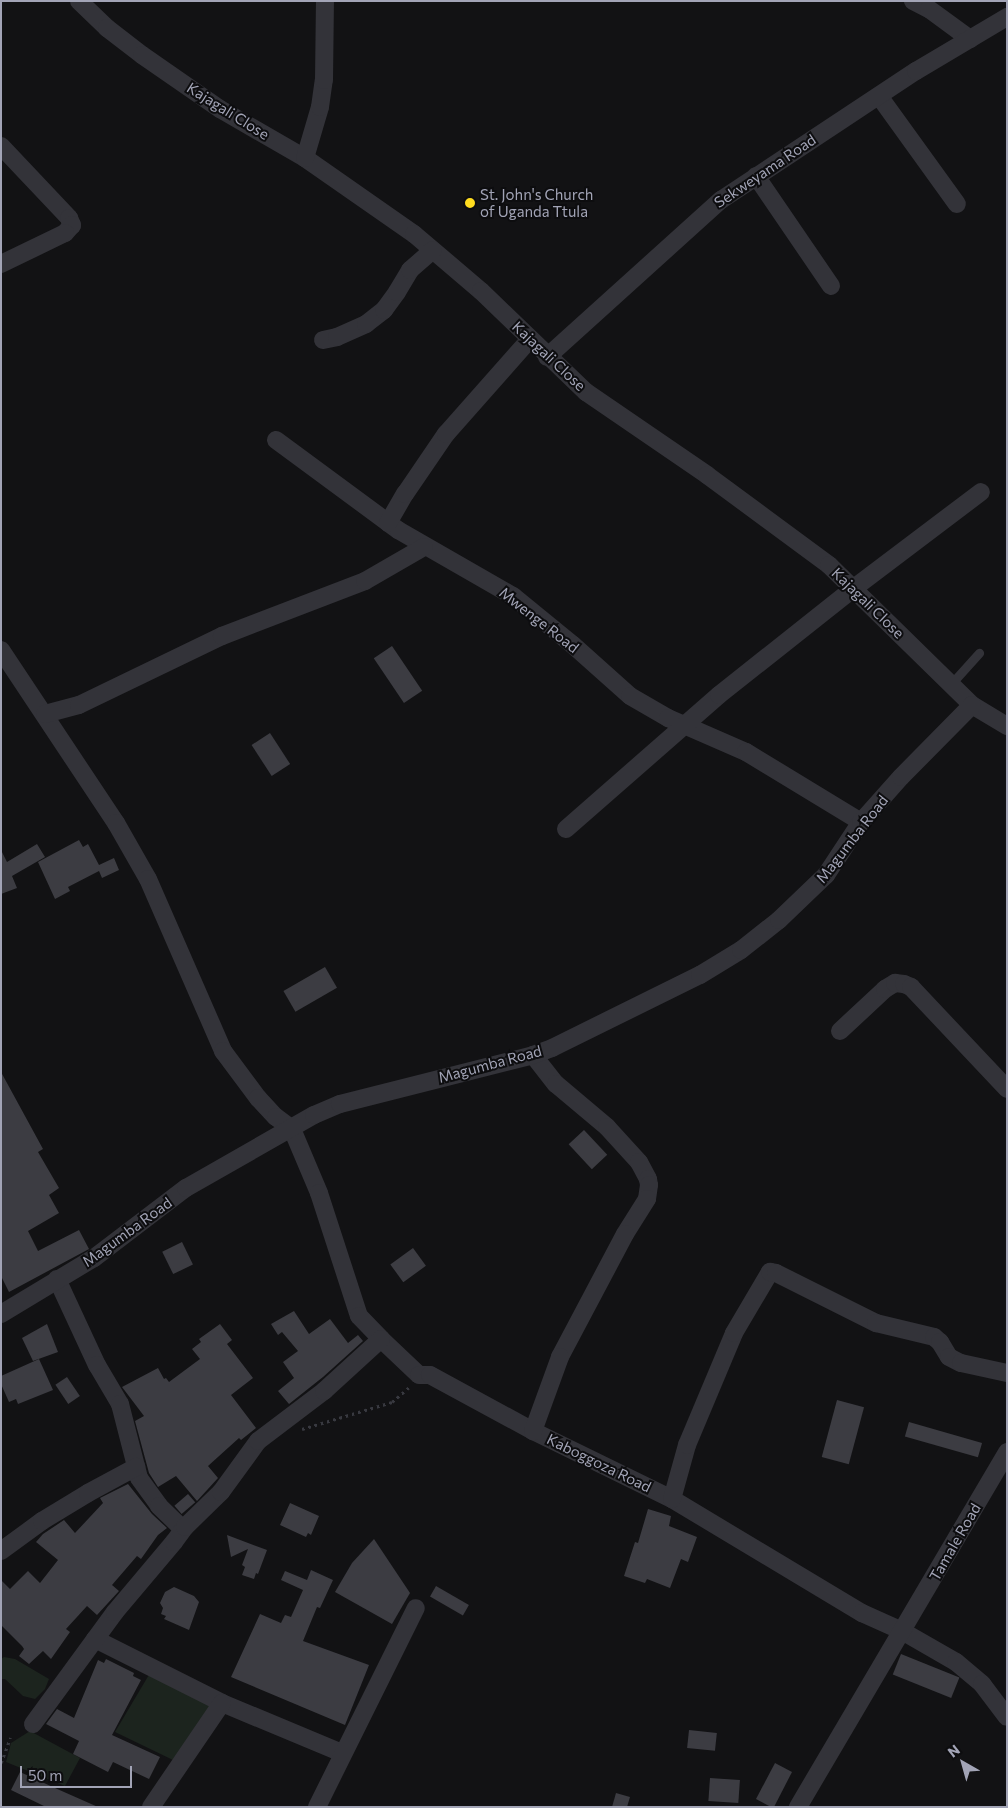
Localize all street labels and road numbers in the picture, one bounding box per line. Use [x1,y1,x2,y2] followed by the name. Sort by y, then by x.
[184,79,272,143] street label: Kajagali Close
[711,130,819,212] street label: Sekweyama Road
[509,317,589,395] street label: Kajagali Close
[828,564,908,642] street label: Kajagali Close
[496,583,582,657] street label: Mwenge Road
[812,792,892,886] street label: Magumba Road
[436,1042,544,1086] street label: Magumba Road
[79,1193,175,1271] street label: Magumba Road
[544,1430,654,1496] street label: Kaboggoza Road
[926,1500,984,1584] street label: Tamale Road

